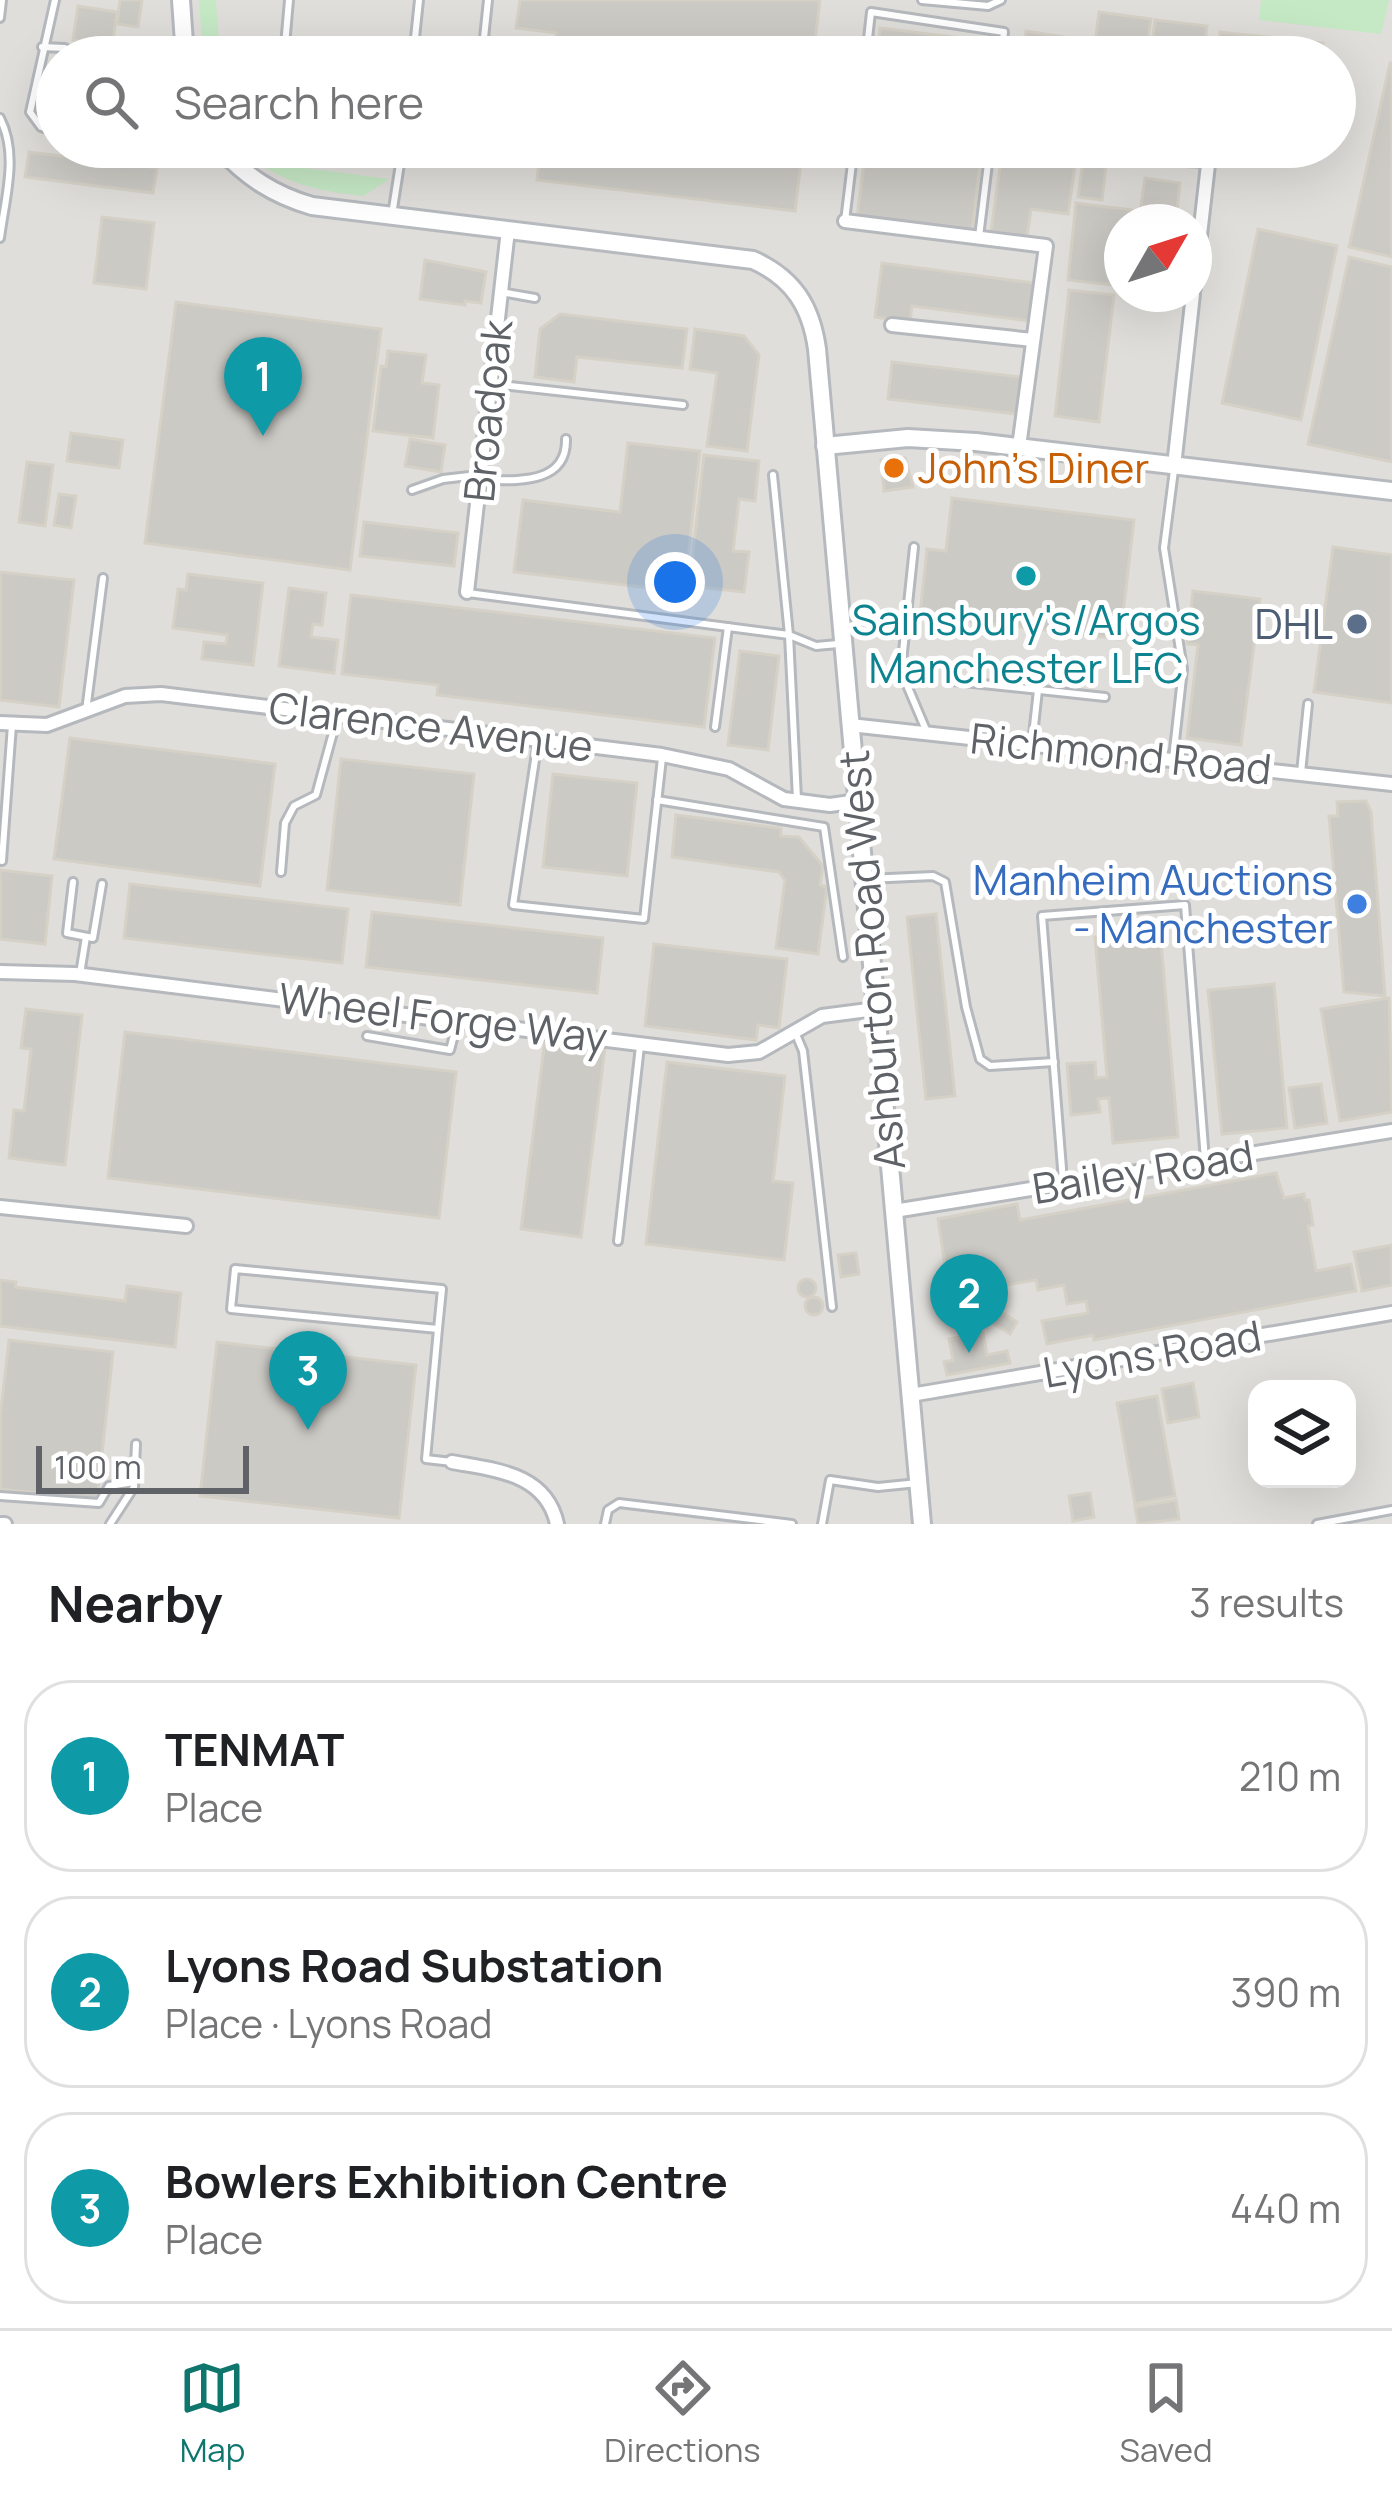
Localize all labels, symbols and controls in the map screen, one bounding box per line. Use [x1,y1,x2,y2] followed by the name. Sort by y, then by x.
[36,36,1356,168] search box
[78,69,144,135] icon: search
[174,71,424,133] text: Search here
[1104,204,1212,312] north arrow
[449,316,526,505] street label: Broadoak
[224,337,302,436] pin: 1
[918,438,1149,496] place label: John's Diner
[881,455,907,481] marker: John's Diner
[645,552,705,612] your location
[1013,563,1039,589] marker: Sainsbury's/Argos Manchester LFC
[851,590,1201,696] place label: Sainsbury's/Argos Manchester LFC
[1255,594,1333,652] place label: DHL
[1344,611,1370,637] marker: DHL
[266,677,596,775] street label: Clarence Avenue
[968,708,1275,798] street label: Richmond Road
[824,748,918,1172] street label: Ashburton Road West
[973,850,1333,956] place label: Manheim Auctions - Manchester
[1344,891,1370,917] marker: Manheim Auctions - Manchester
[275,968,611,1066] street label: Wheel Forge Way
[1028,1125,1257,1217] street label: Bailey Road
[930,1254,1008,1353] pin: 2
[1038,1305,1265,1401] street label: Lyons Road
[269,1331,347,1430] pin: 3
[1248,1380,1356,1488] map controls
[1248,1380,1356,1488] button: layers
[36,1440,249,1493] scale bar
[54,1444,142,1489] text: 100 m
[48,1568,223,1637] text: Nearby
[1189,1575,1344,1629] text: 3 results
[165,1718,344,1780] text: TENMAT
[81,1749,99,1803] text: 1
[1239,1749,1341,1803] text: 210 m
[165,1780,263,1834] text: Place
[165,1934,663,1996] text: Lyons Road Substation
[78,1965,102,2019] text: 2
[1231,1965,1341,2019] text: 390 m
[165,1996,492,2050] text: Place · Lyons Road
[165,2150,728,2212] text: Bowlers Exhibition Centre
[79,2181,101,2235] text: 3
[1230,2181,1341,2235] text: 440 m
[165,2212,263,2266] text: Place
[179,2355,245,2472] tab: Map
[604,2355,761,2472] tab: Directions
[1120,2355,1213,2472] tab: Saved

